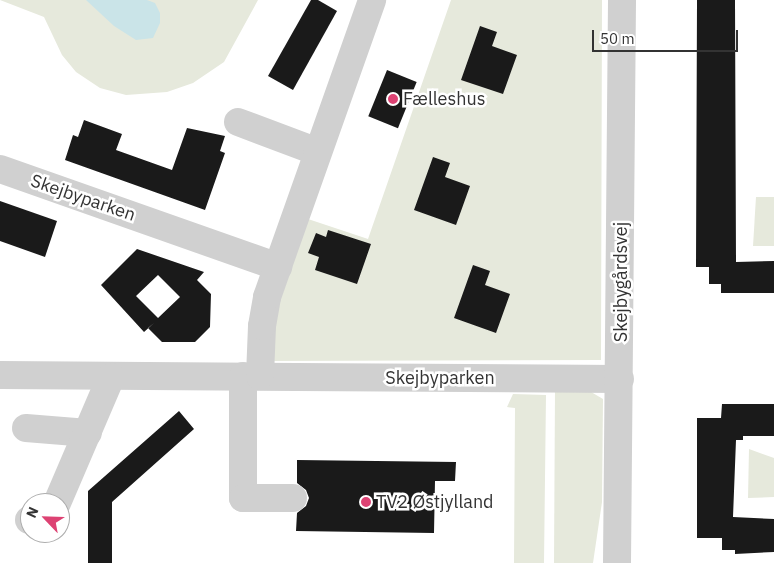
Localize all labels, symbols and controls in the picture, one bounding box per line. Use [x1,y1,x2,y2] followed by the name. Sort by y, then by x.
[594,20,740,52] scale bar
[600,29,635,48] text: 50 m
[403,88,485,110] place label: Fælleshus
[387,93,399,105] marker: Fælleshus
[28,170,138,226] street label: Skejbyparken
[610,222,632,342] street label: Skejbygårdsvej
[385,367,495,389] street label: Skejbyparken
[376,491,494,513] place label: TV2 Østjylland
[20,493,70,543] north arrow
[360,496,372,508] marker: TV2 Østjylland
[22,504,42,521] text: N

